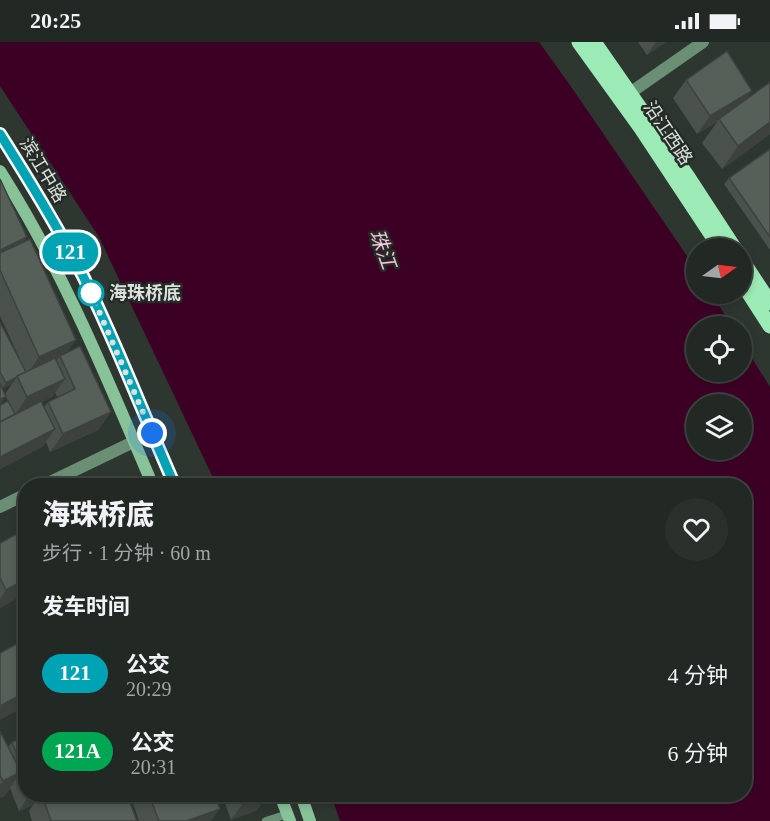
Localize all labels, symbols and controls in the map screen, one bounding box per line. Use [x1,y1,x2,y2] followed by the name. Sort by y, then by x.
[30,8,81,33] text: 20:25
[640,98,696,168] street label: 沿江西路
[16,134,70,206] street label: 滨江中路
[366,226,401,273] water label: 珠江
[36,232,104,272] line badge: 121
[686,238,752,304] north arrow
[686,238,752,460] map controls
[54,240,86,264] text: 121
[78,280,104,306] marker: 海珠桥底
[109,283,181,303] place label: 海珠桥底
[686,316,752,382] button: locate
[686,394,752,460] button: layers
[137,418,167,448] your location
[665,498,728,561] button: heart
[42,499,154,530] text: 海珠桥底
[42,542,211,564] text: 步行 · 1 分钟 · 60 m
[42,594,130,619] text: 发车时间
[126,652,170,677] text: 公交
[59,661,91,685] text: 121
[667,663,728,688] text: 4 分钟
[126,678,172,700] text: 20:29
[131,730,175,755] text: 公交
[54,739,101,763] text: 121A
[667,741,728,766] text: 6 分钟
[131,756,176,778] text: 20:31

